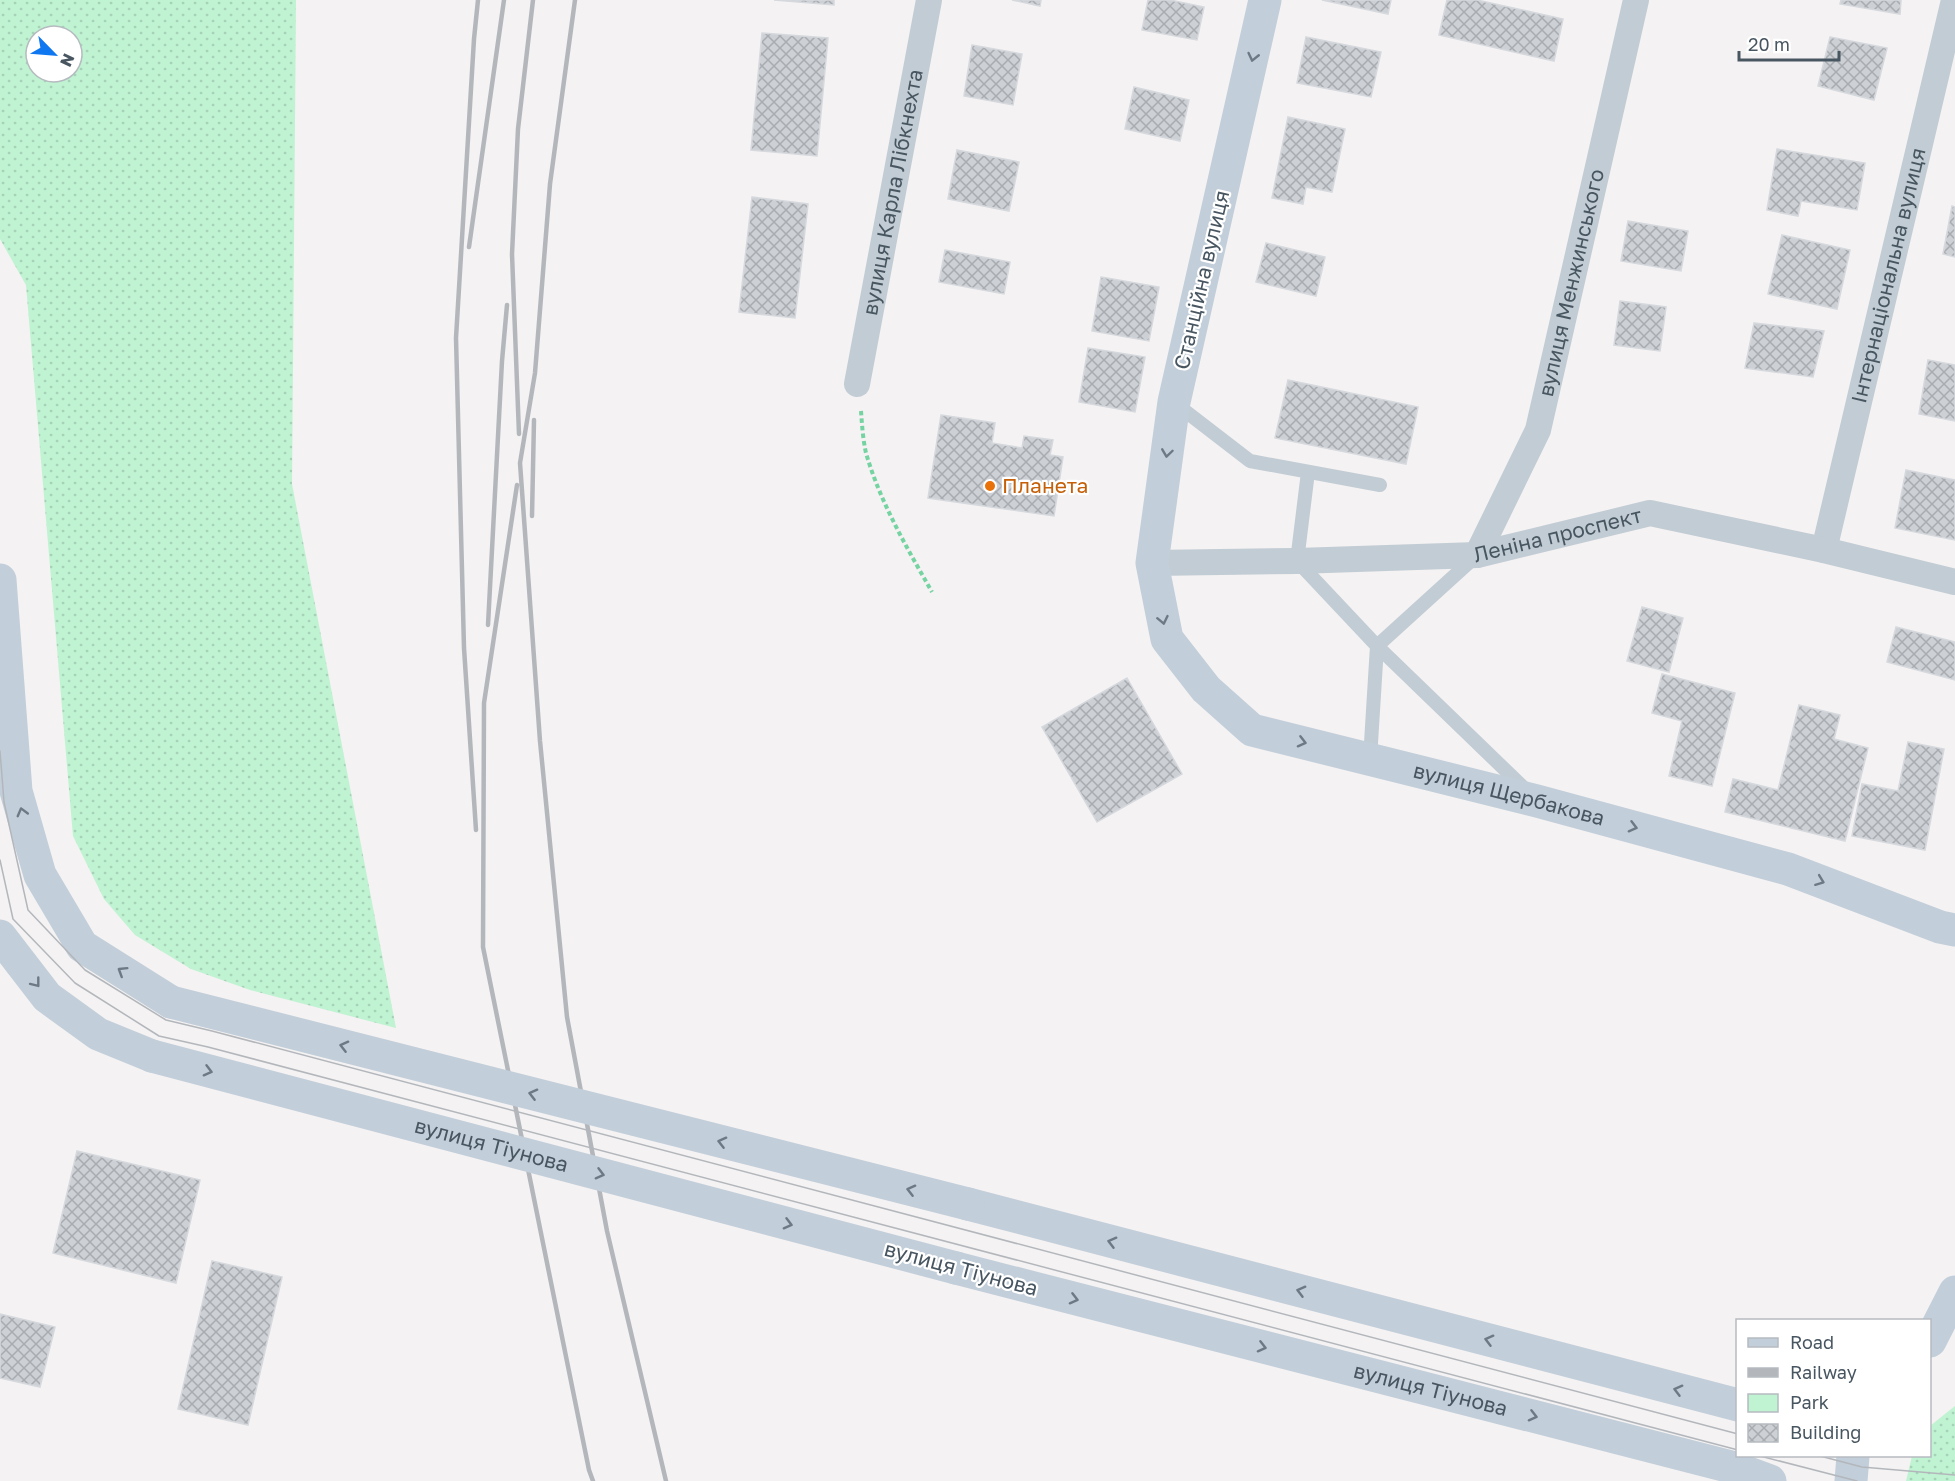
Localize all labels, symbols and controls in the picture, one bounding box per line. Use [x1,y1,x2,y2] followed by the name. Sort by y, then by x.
[24,24,84,84] north arrow
[1739,24,1840,62] scale bar
[1748,33,1790,55] text: 20 m
[56,51,79,70] text: N
[1247,52,1260,62] one-way arrow
[856,67,928,317] street label: вулиця Карла Лібкнехта
[1845,145,1931,406] street label: Інтернаціональна вулиця
[1532,166,1609,399] street label: вулиця Менжинського
[1168,188,1234,372] street label: Станційна вулиця
[1162,448,1174,457] one-way arrow
[1002,472,1088,498] place label: Планета
[983,479,997,493] marker: Планета
[1470,502,1644,567] street label: Леніна проспект
[1156,615,1169,625] one-way arrow
[1296,734,1306,747] one-way arrow
[1411,757,1608,831] street label: вулиця Щербакова
[17,807,29,818] one-way arrow
[1628,819,1638,832] one-way arrow
[1814,874,1825,886] one-way arrow
[118,966,128,978] one-way arrow
[28,976,39,987] one-way arrow
[339,1040,349,1053] one-way arrow
[202,1064,213,1076] one-way arrow
[528,1088,538,1101] one-way arrow
[412,1112,571,1177] street label: вулиця Тіунова
[717,1136,727,1149] one-way arrow
[595,1167,605,1180] one-way arrow
[906,1184,916,1197] one-way arrow
[782,1217,793,1229] one-way arrow
[882,1235,1041,1301] street label: вулиця Тіунова
[1107,1237,1118,1249] one-way arrow
[1296,1286,1306,1299] one-way arrow
[1068,1291,1078,1304] one-way arrow
[1736,1319,1931,1457] legend
[1790,1331,1834,1353] text: Road
[1484,1335,1494,1348] one-way arrow
[1257,1340,1267,1352] one-way arrow
[1351,1357,1511,1421] street label: вулиця Тіунова
[1790,1361,1857,1383] text: Railway
[1673,1384,1683,1397] one-way arrow
[1790,1391,1829,1413] text: Park
[1528,1409,1538,1422] one-way arrow
[1790,1421,1861,1443] text: Building

